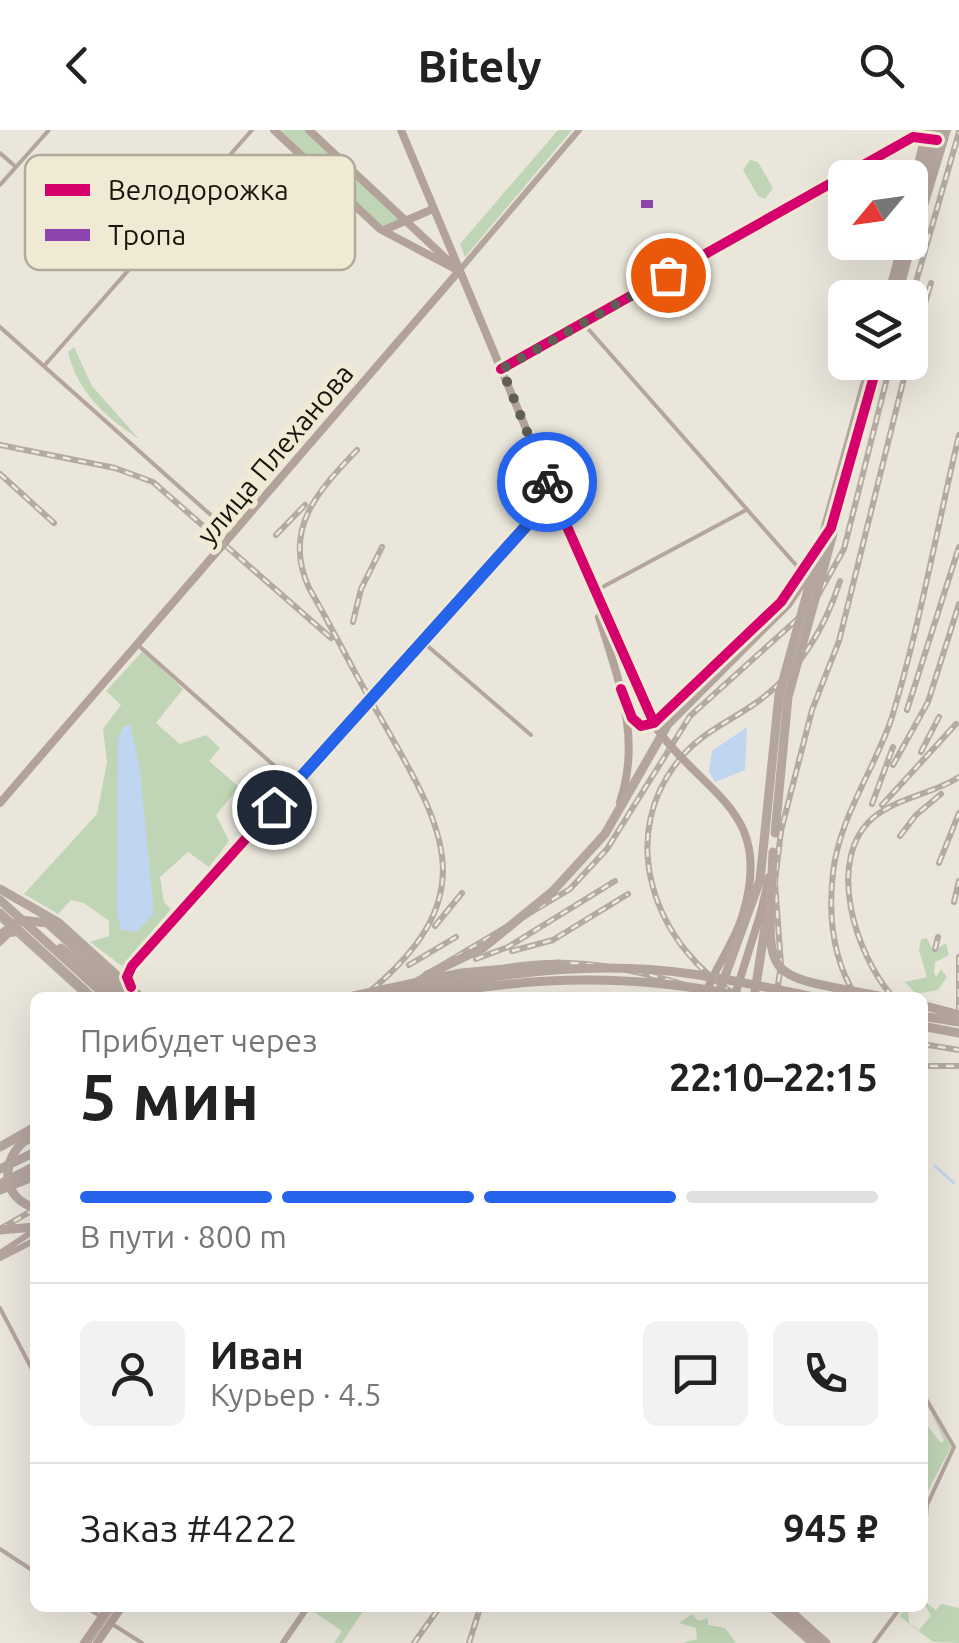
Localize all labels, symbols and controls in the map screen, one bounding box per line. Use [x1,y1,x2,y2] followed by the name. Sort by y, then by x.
[50,38,105,93] icon: back
[854,38,909,93] icon: search
[417,40,542,91] text: Bitely
[25,155,355,270] legend
[828,160,928,260] north arrow
[828,160,928,380] map controls
[108,174,289,205] text: Велодорожка
[108,219,186,250] text: Тропа
[626,233,711,318] pin
[641,248,696,303] icon: bag
[828,280,928,380] button: layers
[190,357,359,550] street label: улица Плеханова
[497,432,597,532] courier
[520,455,575,510] icon: bike
[232,765,317,850] pin
[247,780,302,835] icon: home
[80,1022,318,1058] text: Прибудет через
[669,1056,878,1098] text: 22:10–22:15
[80,1059,259,1132] text: 5 мин
[80,1218,287,1254] text: В пути · 800 m
[80,1321,185,1426] button: person
[643,1321,748,1426] button: chat
[773,1321,878,1426] button: phone
[210,1334,304,1376] text: Иван
[210,1376,382,1412] text: Курьер · 4.5
[80,1507,298,1549] text: Заказ #4222
[783,1507,878,1549] text: 945 ₽

